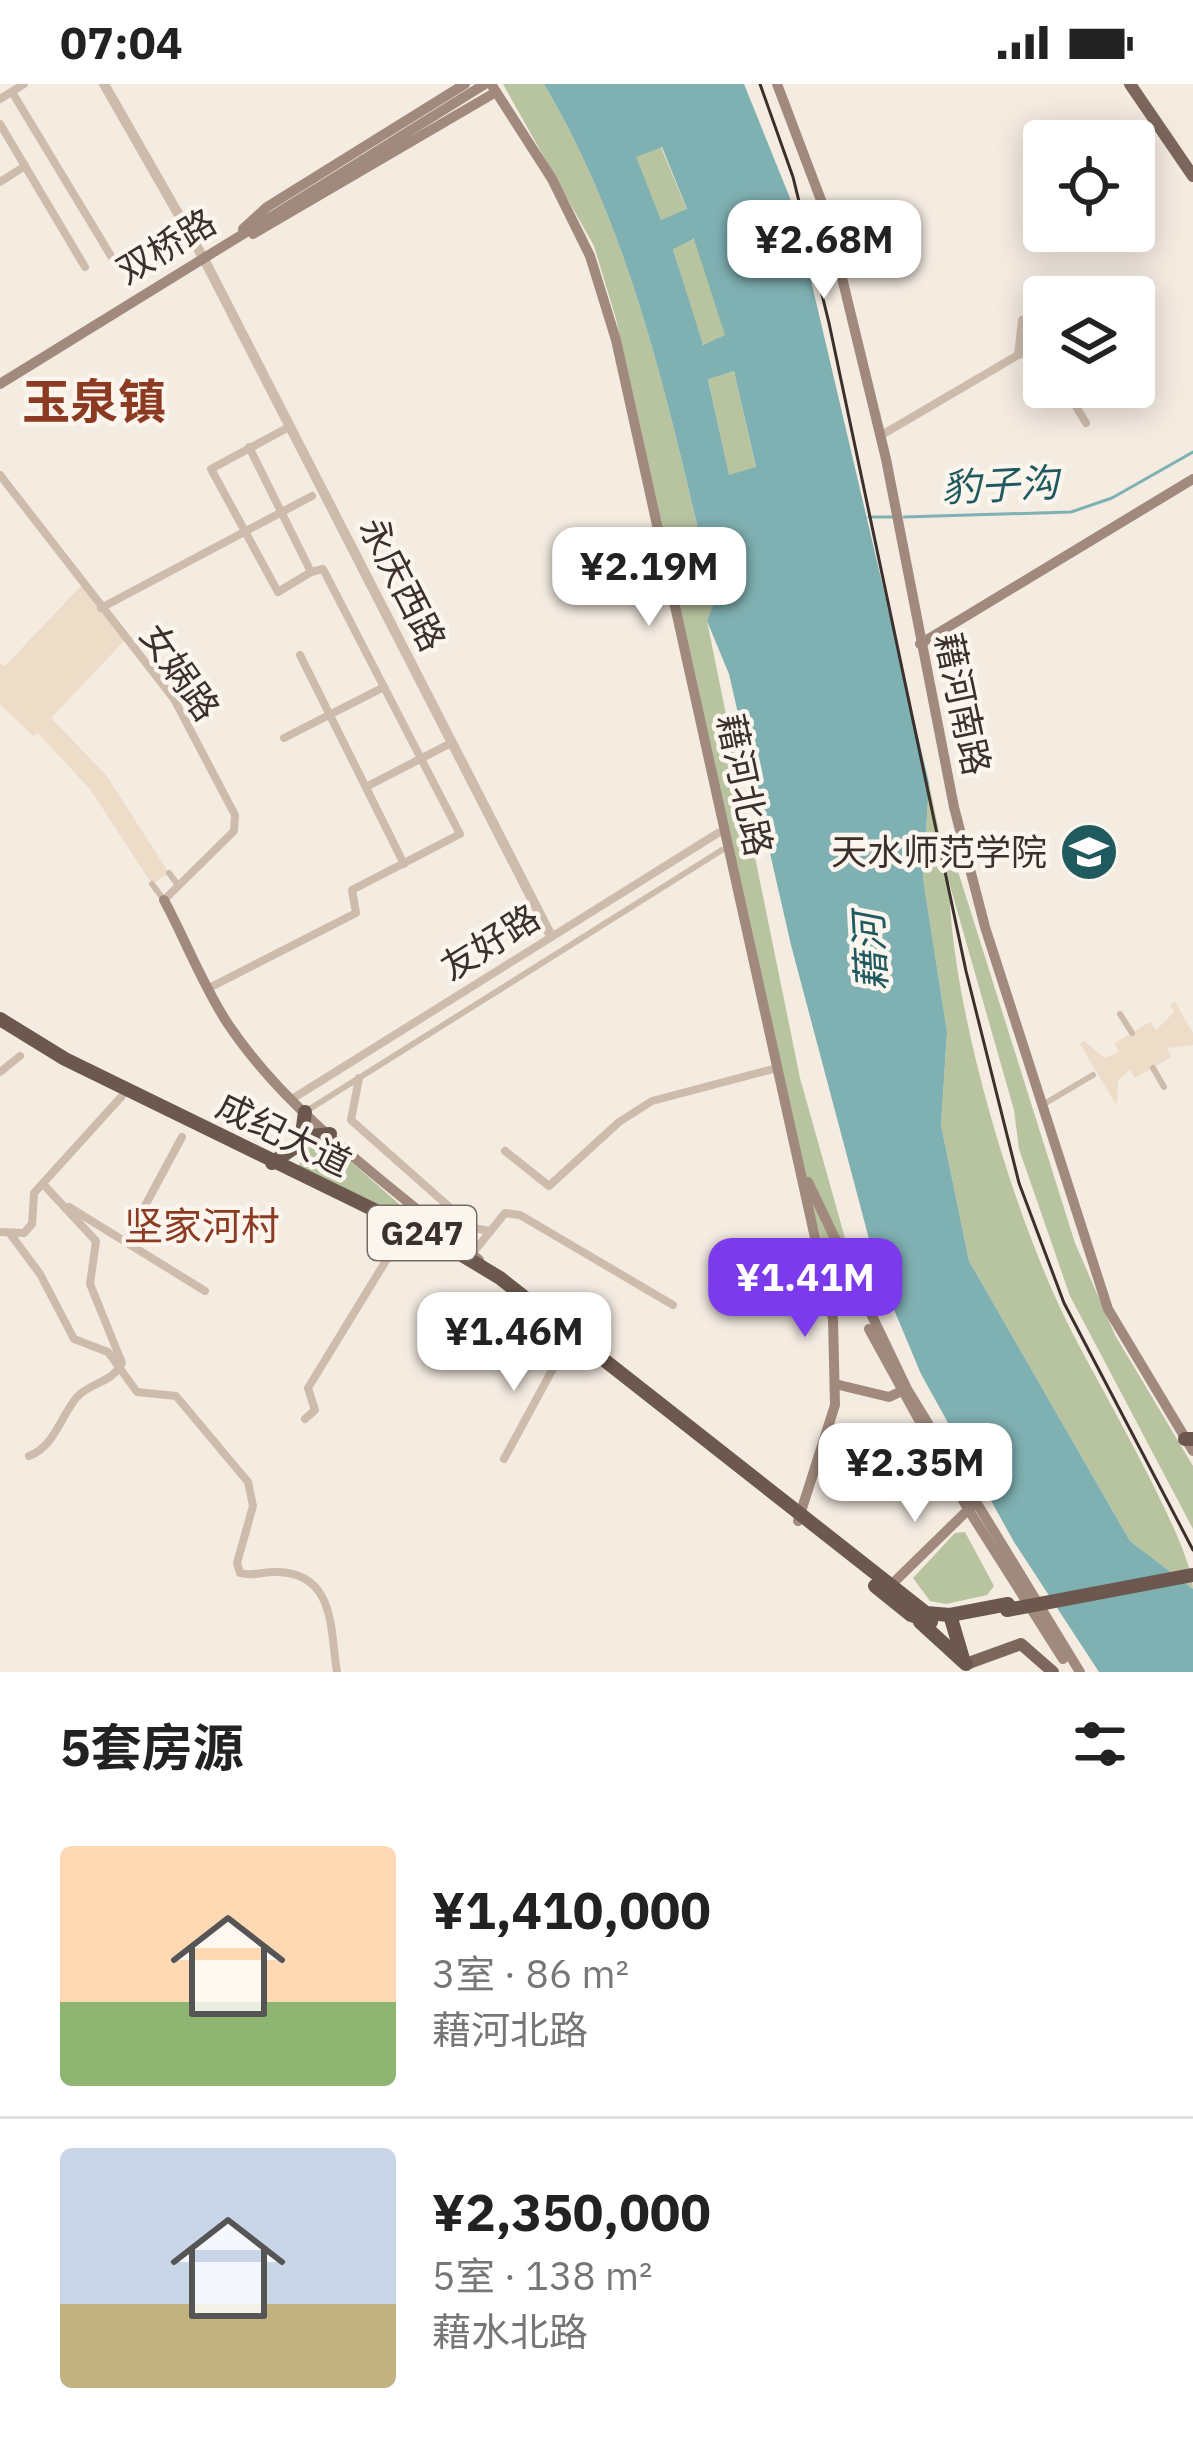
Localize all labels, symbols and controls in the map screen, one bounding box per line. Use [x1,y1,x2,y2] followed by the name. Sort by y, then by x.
[60,13,183,71] text: 07:04
[1023,120,1155,408] map controls
[1023,120,1155,252] button: locate
[107,198,224,294] street label: 双桥路
[726,200,922,302] pin: ¥2.68M
[754,213,894,264] text: ¥2.68M
[1023,276,1155,408] button: layers
[22,370,166,432] district label: 玉泉镇
[940,456,1064,513] water label: 豹子沟
[350,509,457,659] street label: 永庆西路
[551,527,747,629] pin: ¥2.19M
[579,540,719,591] text: ¥2.19M
[130,614,231,729] street label: 女娲路
[926,629,1001,779] street label: 藉河南路
[708,710,783,860] street label: 藉河北路
[1058,821,1120,883] school or university icon: 天水师范学院
[831,828,1047,875] place label: 天水师范学院
[431,893,548,990] street label: 友好路
[842,905,897,992] water label: 藉河
[209,1081,359,1186] street label: 成纪大道
[124,1200,280,1251] district label: 坚家河村
[368,1206,476,1260] road number: G247
[707,1238,903,1340] pin: ¥1.41M
[735,1251,875,1302] text: ¥1.41M
[416,1292,612,1394] pin: ¥1.46M
[444,1305,584,1356] text: ¥1.46M
[817,1423,1013,1525] pin: ¥2.35M
[845,1436,985,1487] text: ¥2.35M
[1067,1711,1133,1777] icon: filters
[60,1714,244,1780] text: 5套房源
[432,1877,711,1943] text: ¥1,410,000
[156,1894,300,2038] icon: home
[432,1948,629,1999] text: 3室 · 86 m²
[432,2004,588,2055] text: 藉河北路
[432,2179,711,2245] text: ¥2,350,000
[156,2196,300,2340] icon: home
[432,2250,652,2301] text: 5室 · 138 m²
[432,2306,588,2357] text: 藉水北路

